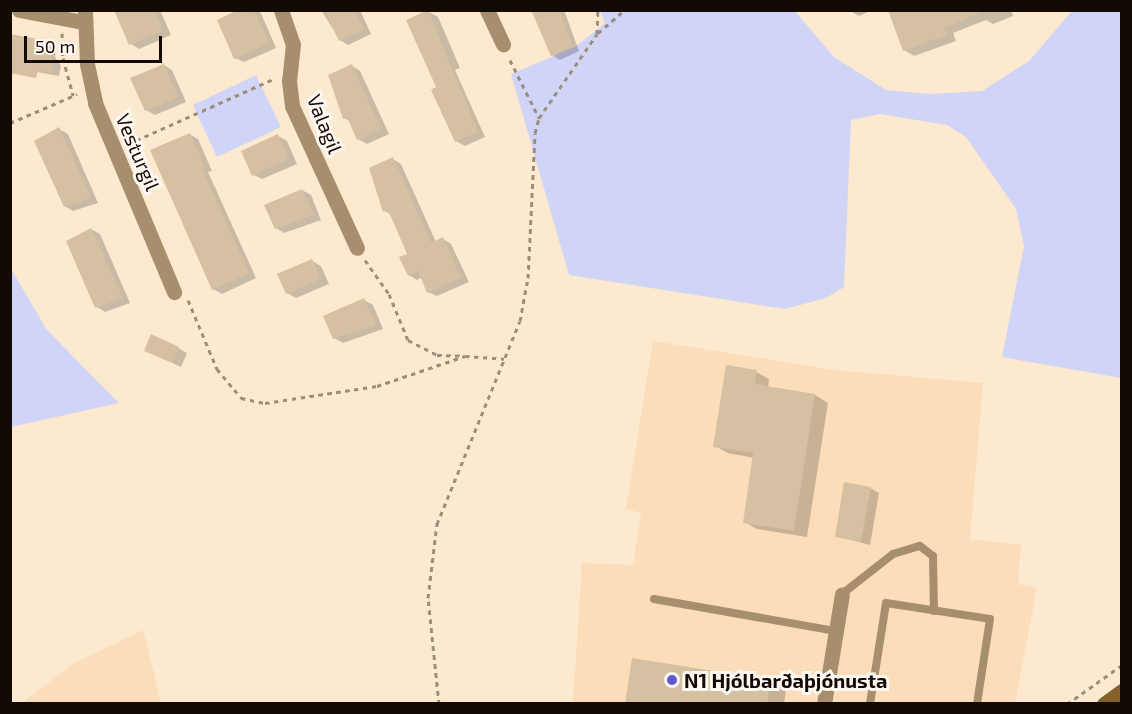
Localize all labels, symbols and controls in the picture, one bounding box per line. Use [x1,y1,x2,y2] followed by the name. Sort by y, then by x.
[27,24,165,62] scale bar
[35,35,75,57] text: 50 m
[302,91,348,157] street label: Valagil
[111,110,165,194] street label: Vesturgil
[684,668,887,692] place label: N1 Hjólbarðaþjónusta
[665,673,679,687] marker: N1 Hjólbarðaþjónusta

